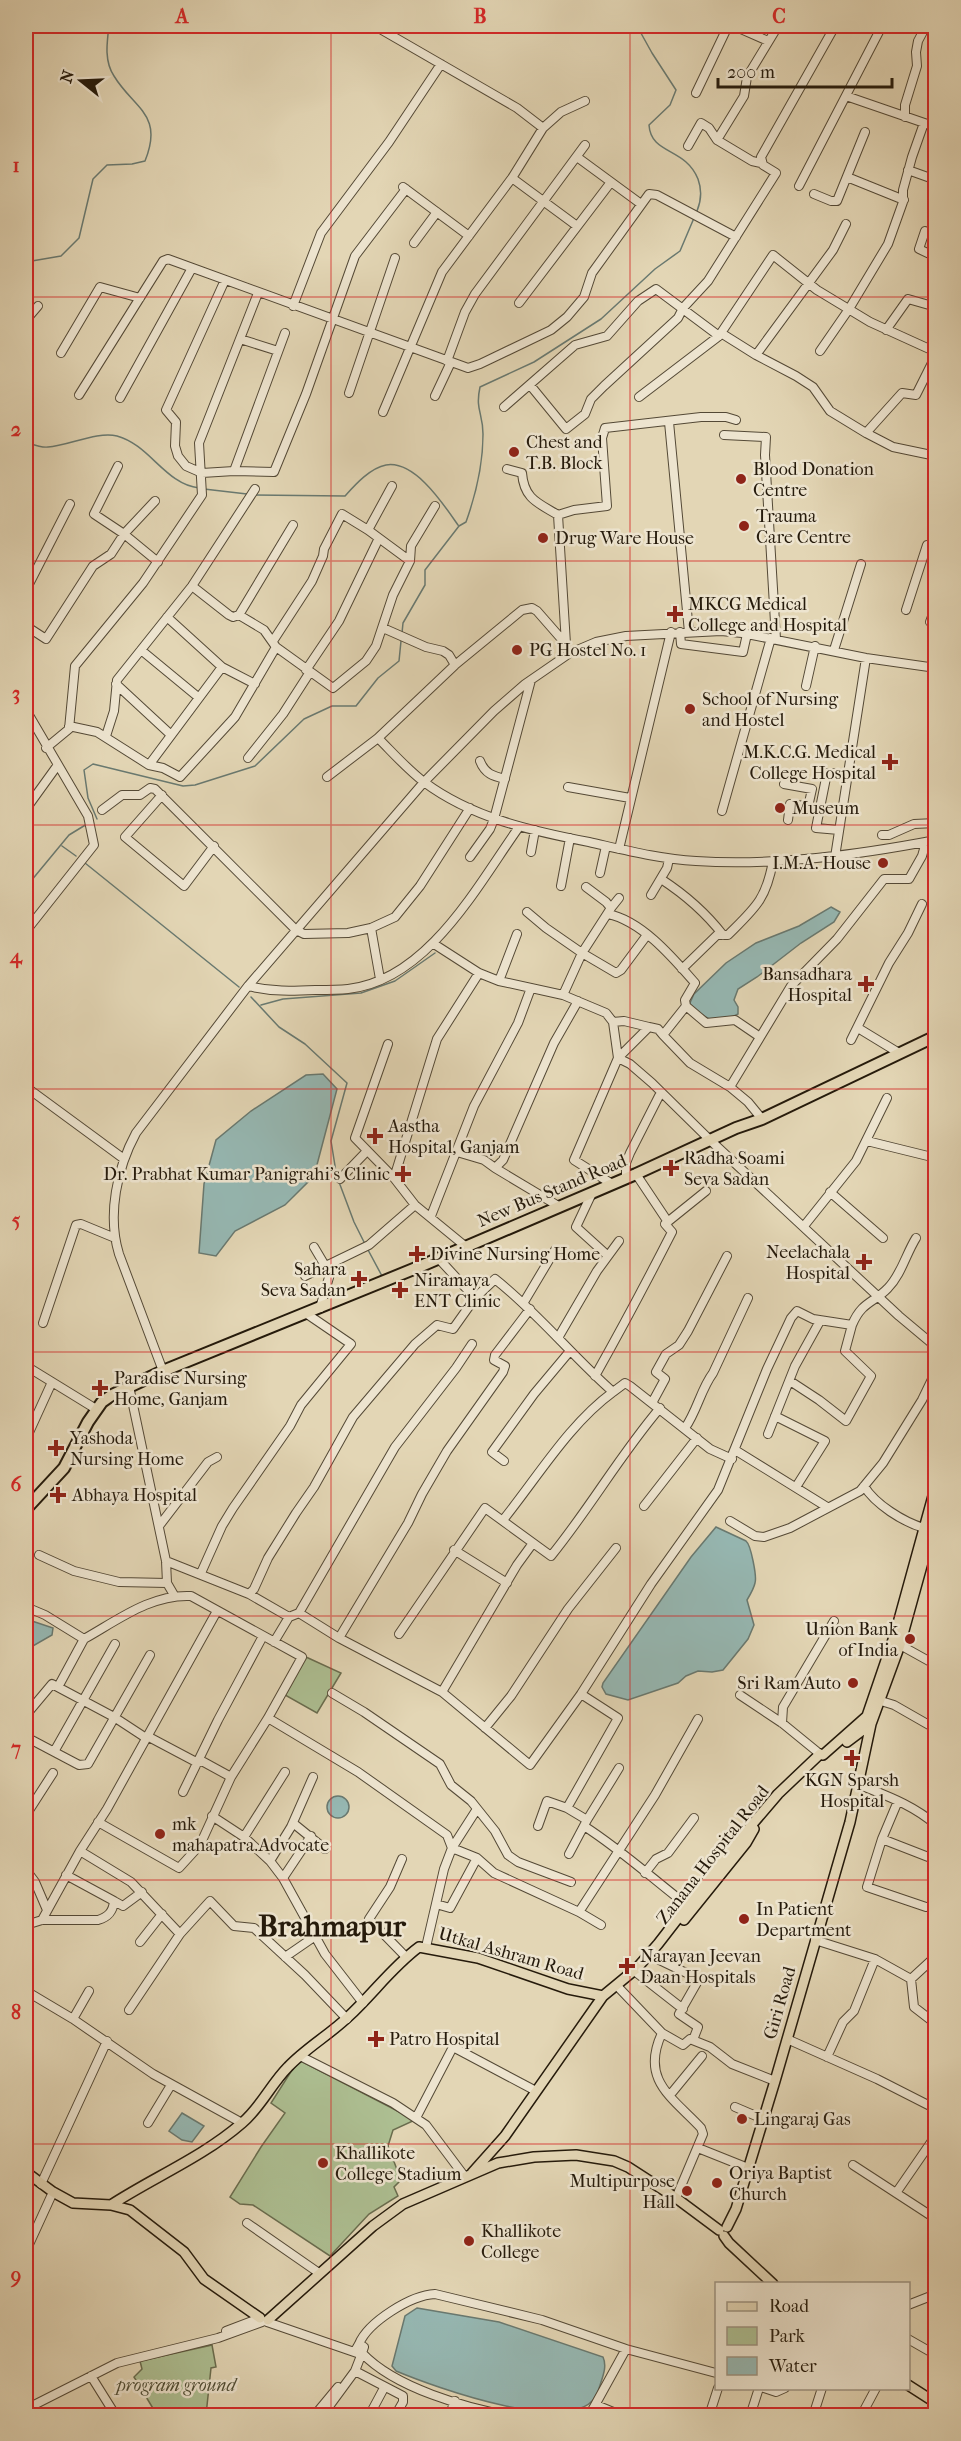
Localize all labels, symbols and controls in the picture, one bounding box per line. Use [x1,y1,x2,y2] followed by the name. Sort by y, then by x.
[174,5,190,28] text: A
[473,5,487,28] text: B
[772,5,786,28] text: C
[51,51,111,111] north arrow
[718,51,892,89] scale bar
[727,62,775,83] text: 200 m
[56,67,78,85] text: N
[12,154,20,177] text: 1
[11,418,21,441] text: 2
[526,432,603,474] place label: Chest and T.B. Block
[507,445,521,459] marker: Chest and T.B. Block
[753,459,875,501] place label: Blood Donation Centre
[734,472,748,486] marker: Blood Donation Centre
[756,506,851,548] place label: Trauma Care Centre
[737,519,751,533] marker: Trauma Care Centre
[555,528,694,549] place label: Drug Ware House
[536,531,550,545] marker: Drug Ware House
[688,594,847,636] place label: MKCG Medical College and Hospital
[666,605,684,623] marker: MKCG Medical College and Hospital
[529,640,647,661] place label: PG Hostel No. 1
[510,643,524,657] marker: PG Hostel No. 1
[12,682,20,705] text: 3
[702,689,839,731] place label: School of Nursing and Hostel
[683,702,697,716] marker: School of Nursing and Hostel
[743,742,876,784] place label: M.K.C.G. Medical College Hospital
[881,753,899,771] marker: M.K.C.G. Medical College Hospital
[792,798,859,819] place label: Museum
[773,801,787,815] marker: Museum
[772,853,871,874] place label: I.M.A. House
[876,856,890,870] marker: I.M.A. House
[9,945,23,969] text: 4
[762,964,853,1006] place label: Bansadhara Hospital
[857,975,875,993] marker: Bansadhara Hospital
[387,1116,519,1158] place label: Aastha Hospital, Ganjam
[366,1127,384,1145] marker: Aastha Hospital, Ganjam
[684,1148,785,1190] place label: Radha Soami Seva Sadan
[474,1150,630,1232] street label: New Bus Stand Road
[662,1159,680,1177] marker: Radha Soami Seva Sadan
[103,1164,390,1185] place label: Dr. Prabhat Kumar Panigrahi's Clinic
[394,1165,412,1183] marker: Dr. Prabhat Kumar Panigrahi's Clinic
[12,1209,21,1232] text: 5
[766,1242,851,1284] place label: Neelachala Hospital
[430,1244,600,1265] place label: Divine Nursing Home
[408,1245,426,1263] marker: Divine Nursing Home
[855,1253,873,1271] marker: Neelachala Hospital
[261,1259,347,1301] place label: Sahara Seva Sadan
[350,1270,368,1288] marker: Sahara Seva Sadan
[414,1270,501,1312] place label: Niramaya ENT Clinic
[391,1281,409,1299] marker: Niramaya ENT Clinic
[114,1368,247,1410] place label: Paradise Nursing Home, Ganjam
[91,1379,109,1397] marker: Paradise Nursing Home, Ganjam
[69,1428,184,1470] place label: Yashoda Nursing Home
[47,1439,65,1457] marker: Yashoda Nursing Home
[11,1473,23,1496] text: 6
[71,1485,197,1506] place label: Abhaya Hospital
[49,1486,67,1504] marker: Abhaya Hospital
[805,1619,899,1661] place label: Union Bank of India
[903,1632,917,1646] marker: Union Bank of India
[737,1673,841,1694] place label: Sri Ram Auto
[846,1676,860,1690] marker: Sri Ram Auto
[10,1737,21,1760] text: 7
[843,1749,861,1767] marker: KGN Sparsh Hospital
[805,1770,899,1812] place label: KGN Sparsh Hospital
[652,1781,774,1929] street label: Zanana Hospital Road
[172,1814,329,1856] place label: mk mahapatra.Advocate
[153,1827,167,1841] marker: mk mahapatra.Advocate
[756,1899,852,1941] place label: In Patient Department
[258,1909,407,1944] district label: Brahmapur
[737,1912,751,1926] marker: In Patient Department
[436,1923,586,1985] street label: Utkal Ashram Road
[640,1946,761,1988] place label: Narayan Jeevan Daan Hospitals
[618,1957,636,1975] marker: Narayan Jeevan Daan Hospitals
[760,1964,800,2042] street label: Giri Road
[11,2001,21,2024] text: 8
[389,2029,499,2050] place label: Patro Hospital
[367,2030,385,2048] marker: Patro Hospital
[754,2109,851,2130] place label: Lingaraj Gas
[735,2112,749,2126] marker: Lingaraj Gas
[335,2143,461,2185] place label: Khallikote College Stadium
[316,2156,330,2170] marker: Khallikote College Stadium
[729,2163,833,2205] place label: Oriya Baptist Church
[570,2171,675,2213] place label: Multipurpose Hall
[710,2176,724,2190] marker: Oriya Baptist Church
[680,2184,694,2198] marker: Multipurpose Hall
[481,2221,561,2263] place label: Khallikote College
[462,2234,476,2248] marker: Khallikote College
[10,2265,21,2288] text: 9
[715,2282,910,2390] legend
[769,2296,809,2317] text: Road
[769,2326,806,2347] text: Park
[768,2356,817,2377] text: Water
[113,2375,238,2396] park label: program ground

